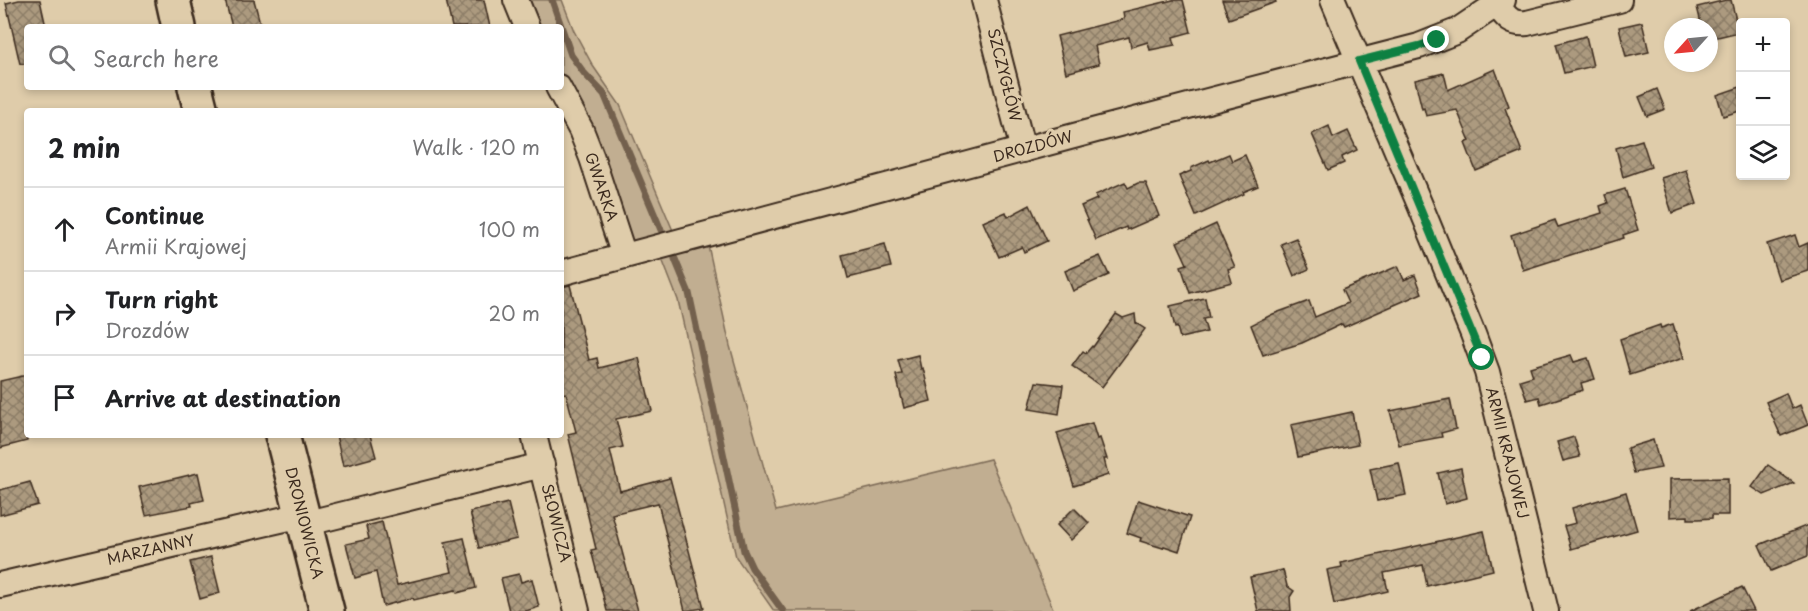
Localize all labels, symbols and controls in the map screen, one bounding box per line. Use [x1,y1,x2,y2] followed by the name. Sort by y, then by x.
[1664,18,1718,72] north arrow
[1736,18,1790,180] map controls
[1736,18,1790,72] button: +
[24,24,564,90] search box
[983,25,1028,124] street label: SZCZYGŁÓW
[1423,26,1449,52] route end
[45,41,78,74] icon: search
[93,41,219,74] text: Search here
[1736,72,1790,126] button: −
[990,124,1075,167] street label: DROZDÓW
[1736,126,1790,180] button: layers
[48,128,121,167] text: 2 min
[412,132,540,162] text: Walk · 120 m
[580,149,625,224] street label: GWARKA
[105,198,204,231] text: Continue
[48,213,81,246] icon: ahead
[479,214,540,244] text: 100 m
[105,231,247,261] text: Armii Krajowej
[105,282,218,315] text: Turn right
[48,297,81,330] icon: right
[488,298,540,328] text: 20 m
[105,315,189,345] text: Drozdów
[1468,344,1494,370] route start
[48,381,81,414] icon: arrive
[105,381,341,414] text: Arrive at destination
[1481,384,1536,521] street label: ARMII KRAJOWEJ
[280,464,330,581] street label: DRONIOWICKA
[537,481,578,564] street label: SŁOWICZA
[105,527,197,570] street label: MARZANNY

